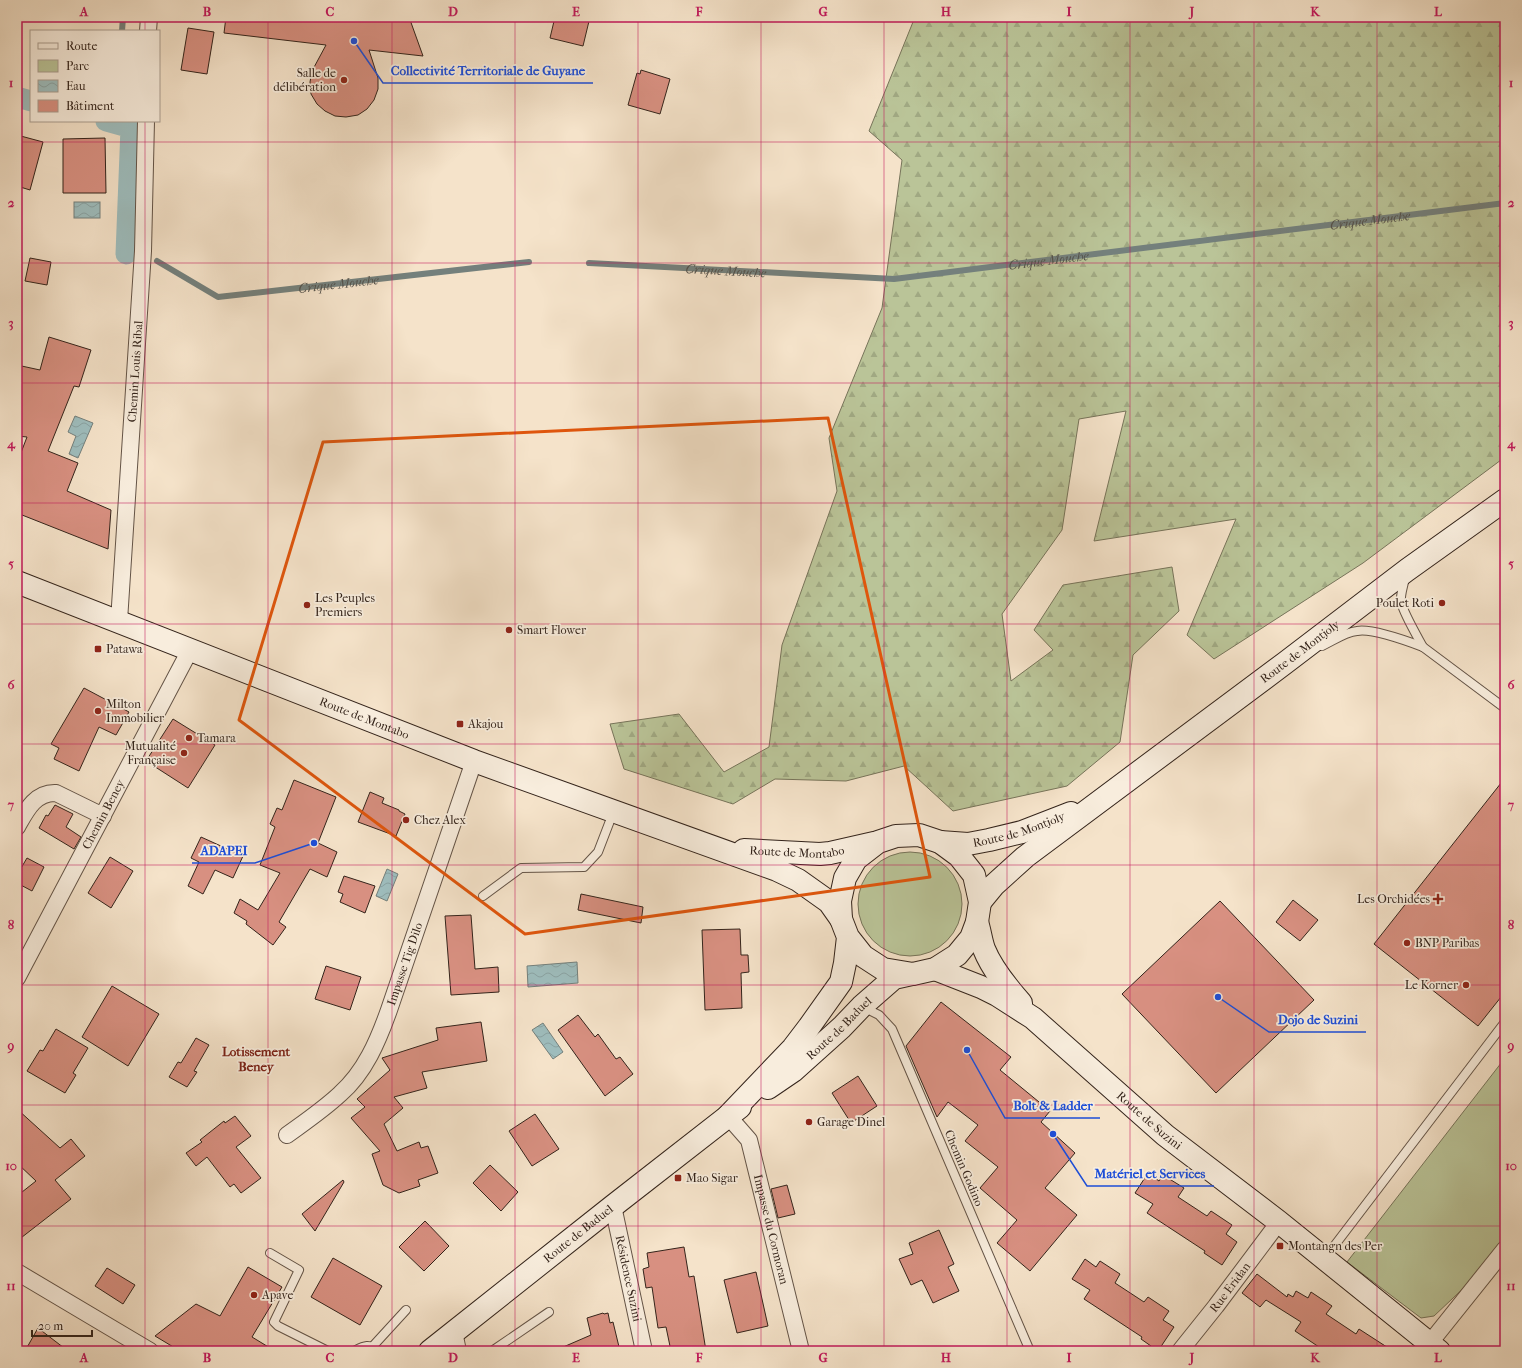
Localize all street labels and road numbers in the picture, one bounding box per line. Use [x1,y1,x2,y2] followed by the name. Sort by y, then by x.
[125,320,146,423] street label: Chemin Louis Ribal
[1258,617,1343,686] street label: Route de Montjoly
[317,694,411,742] street label: Route de Montabo
[79,777,128,852] street label: Chemin Beney
[972,809,1067,850] street label: Route de Montjoly
[749,843,846,861] street label: Route de Montabo
[384,921,425,1007] street label: Impasse Tig Dilo
[803,993,875,1063] street label: Route de Baduel
[1114,1089,1185,1153] street label: Route de Suzini
[942,1128,986,1208] street label: Chemin Godino
[751,1173,791,1286] street label: Impasse du Cormoran
[540,1201,616,1266] street label: Route de Baduel
[612,1234,645,1323] street label: Résidence Suzini
[1207,1260,1253,1315] street label: Rue Eridan

